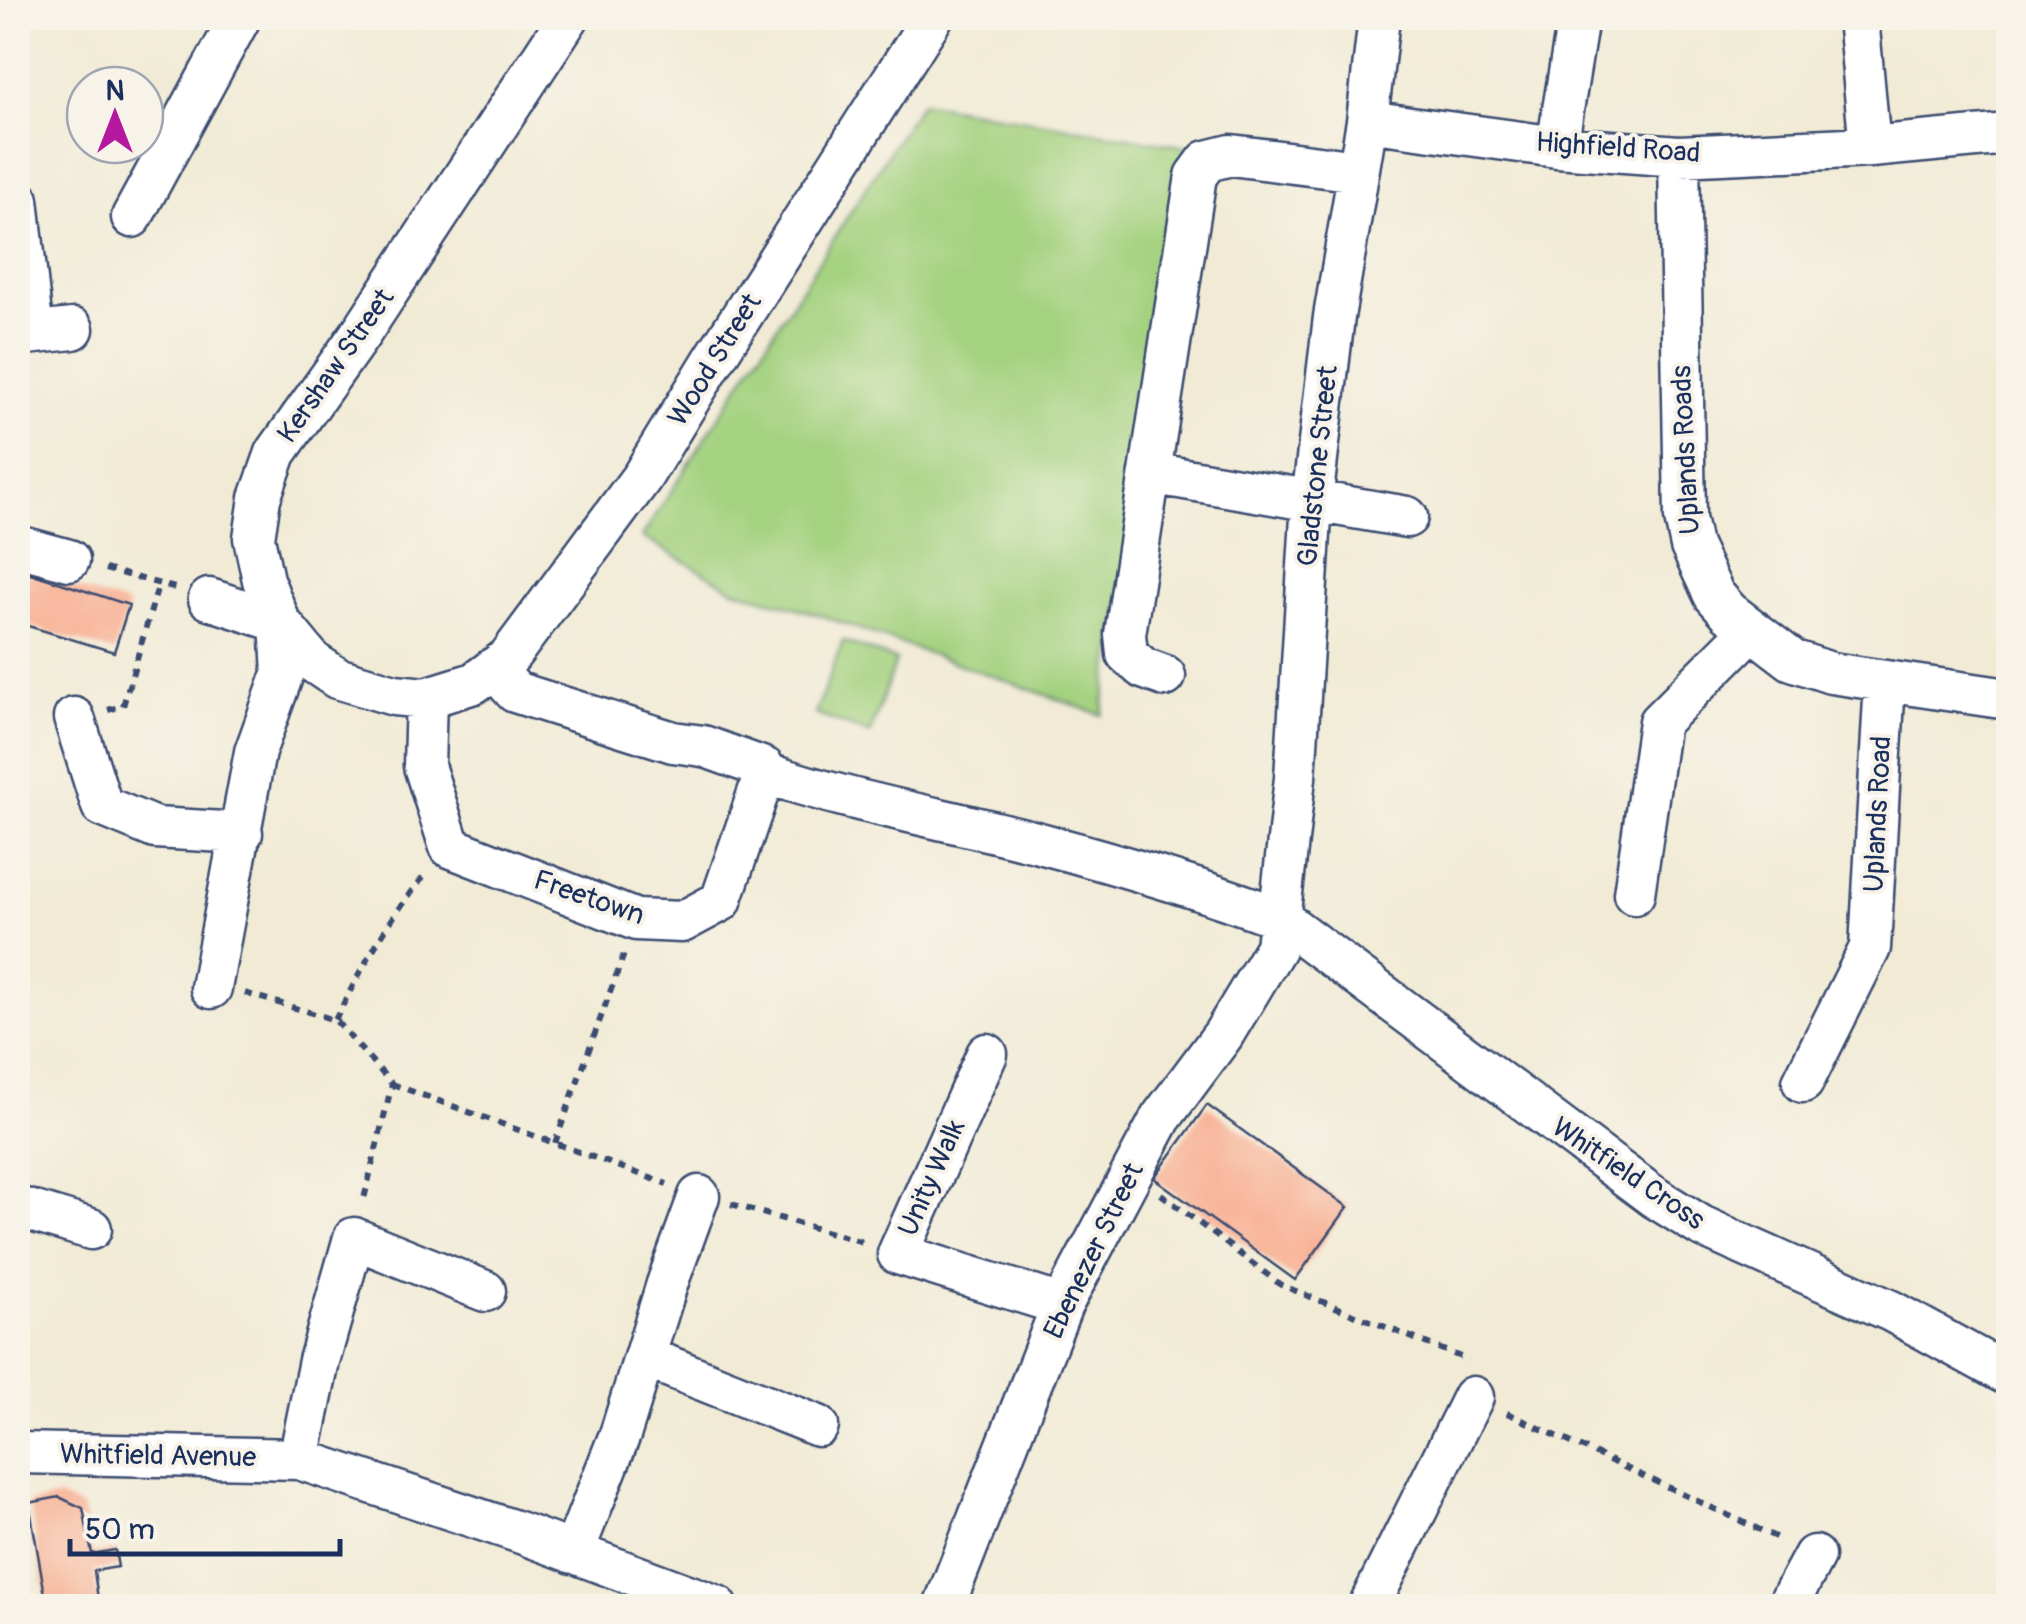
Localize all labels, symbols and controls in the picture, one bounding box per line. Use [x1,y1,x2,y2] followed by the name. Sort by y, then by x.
[65,65,165,165] north arrow
[106,74,124,109] text: N
[1535,125,1701,171] street label: Highfield Road
[270,282,402,450] street label: Kershaw Street
[660,287,770,433] street label: Wood Street
[1290,363,1346,568] street label: Gladstone Street
[1664,364,1708,535] street label: Uplands Roads
[1856,735,1900,893] street label: Uplands Road
[529,863,649,933] street label: Freetown
[1545,1110,1712,1238] street label: Whitfield Cross
[891,1114,973,1242] street label: Unity Walk
[1036,1157,1152,1345] street label: Ebenezer Street
[60,1437,257,1475] street label: Whitfield Avenue
[70,1494,340,1556] scale bar
[85,1511,155,1548] text: 50 m

